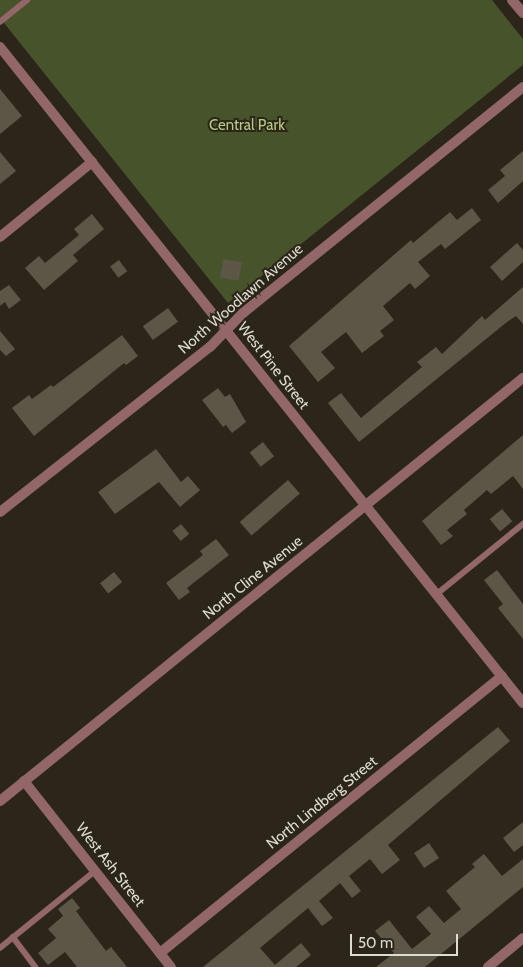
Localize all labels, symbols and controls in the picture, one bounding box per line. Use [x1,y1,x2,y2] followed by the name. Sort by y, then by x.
[209,117,285,135] park label: Central Park
[175,240,307,358] street label: North Woodlawn Avenue
[233,319,313,413] street label: West Pine Street
[200,532,306,624] street label: North Cline Avenue
[263,753,381,853] street label: North Lindberg Street
[72,819,148,911] street label: West Ash Street
[353,924,460,956] scale bar
[358,934,393,952] text: 50 m

